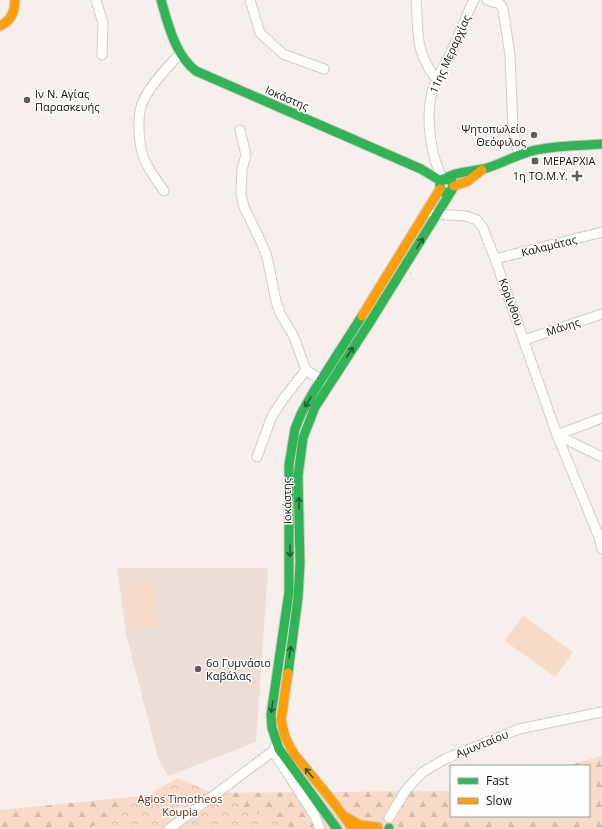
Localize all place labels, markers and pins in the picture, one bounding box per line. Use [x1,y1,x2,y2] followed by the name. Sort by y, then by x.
[35,86,100,114] place label: Ιν Ν. Αγίας Παρασκευής
[22,95,32,105] marker: Ιν Ν. Αγίας Παρασκευής
[461,121,526,149] place label: Ψητοπωλείο Θεόφιλος
[529,130,539,140] marker: Ψητοπωλείο Θεόφιλος
[543,153,596,168] place label: ΜΕΡΑΡΧΙΑ
[530,156,540,166] marker: ΜΕΡΑΡΧΙΑ
[513,168,568,183] place label: 1η ΤΟ.Μ.Υ.
[571,170,583,182] marker: 1η ΤΟ.Μ.Υ.
[206,655,271,683] place label: 6ο Γυμνάσιο Καβάλας
[193,664,203,674] marker: 6ο Γυμνάσιο Καβάλας

